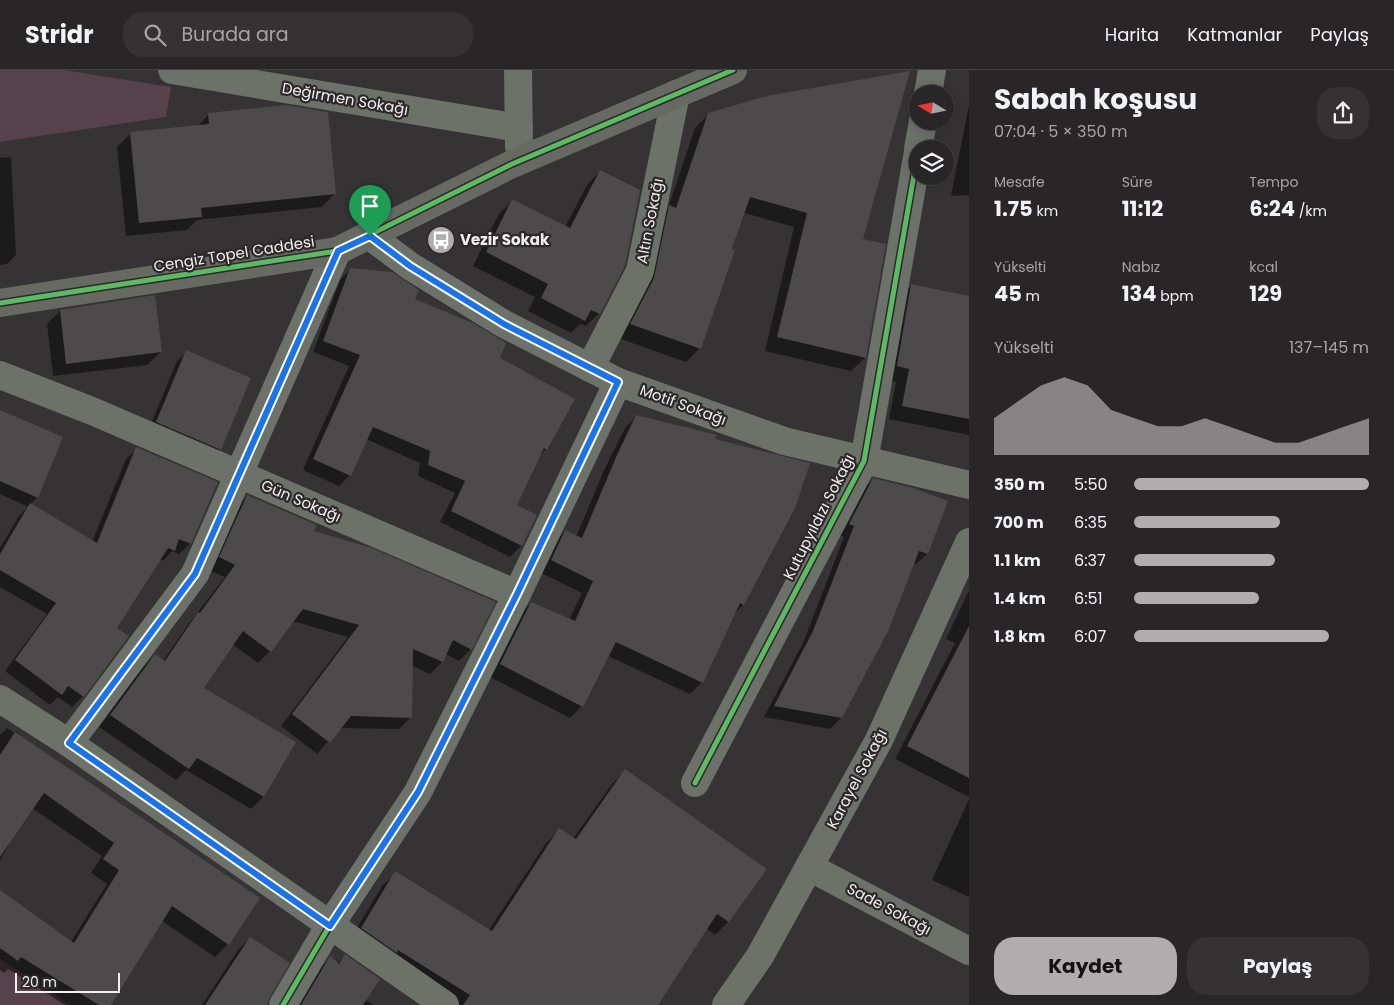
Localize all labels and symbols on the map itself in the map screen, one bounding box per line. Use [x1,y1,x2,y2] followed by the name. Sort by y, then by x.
[280,77,410,120] street label: Değirmen Sokağı
[909,85,954,130] north arrow
[631,176,668,265] street label: Altın Sokağı
[349,185,391,236] pin
[426,225,456,255] bus stop icon: Vezir Sokak
[460,229,550,250] place label: Vezir Sokak
[152,230,316,277] street label: Cengiz Topel Caddesi
[637,379,729,430] street label: Motif Sokağı
[778,450,859,583] street label: Kutupyıldızı Sokağı
[258,474,344,527] street label: Gün Sokağı
[821,725,892,832] street label: Karayel Sokağı
[843,878,935,940] street label: Sade Sokağı
[15,970,120,993] scale bar

